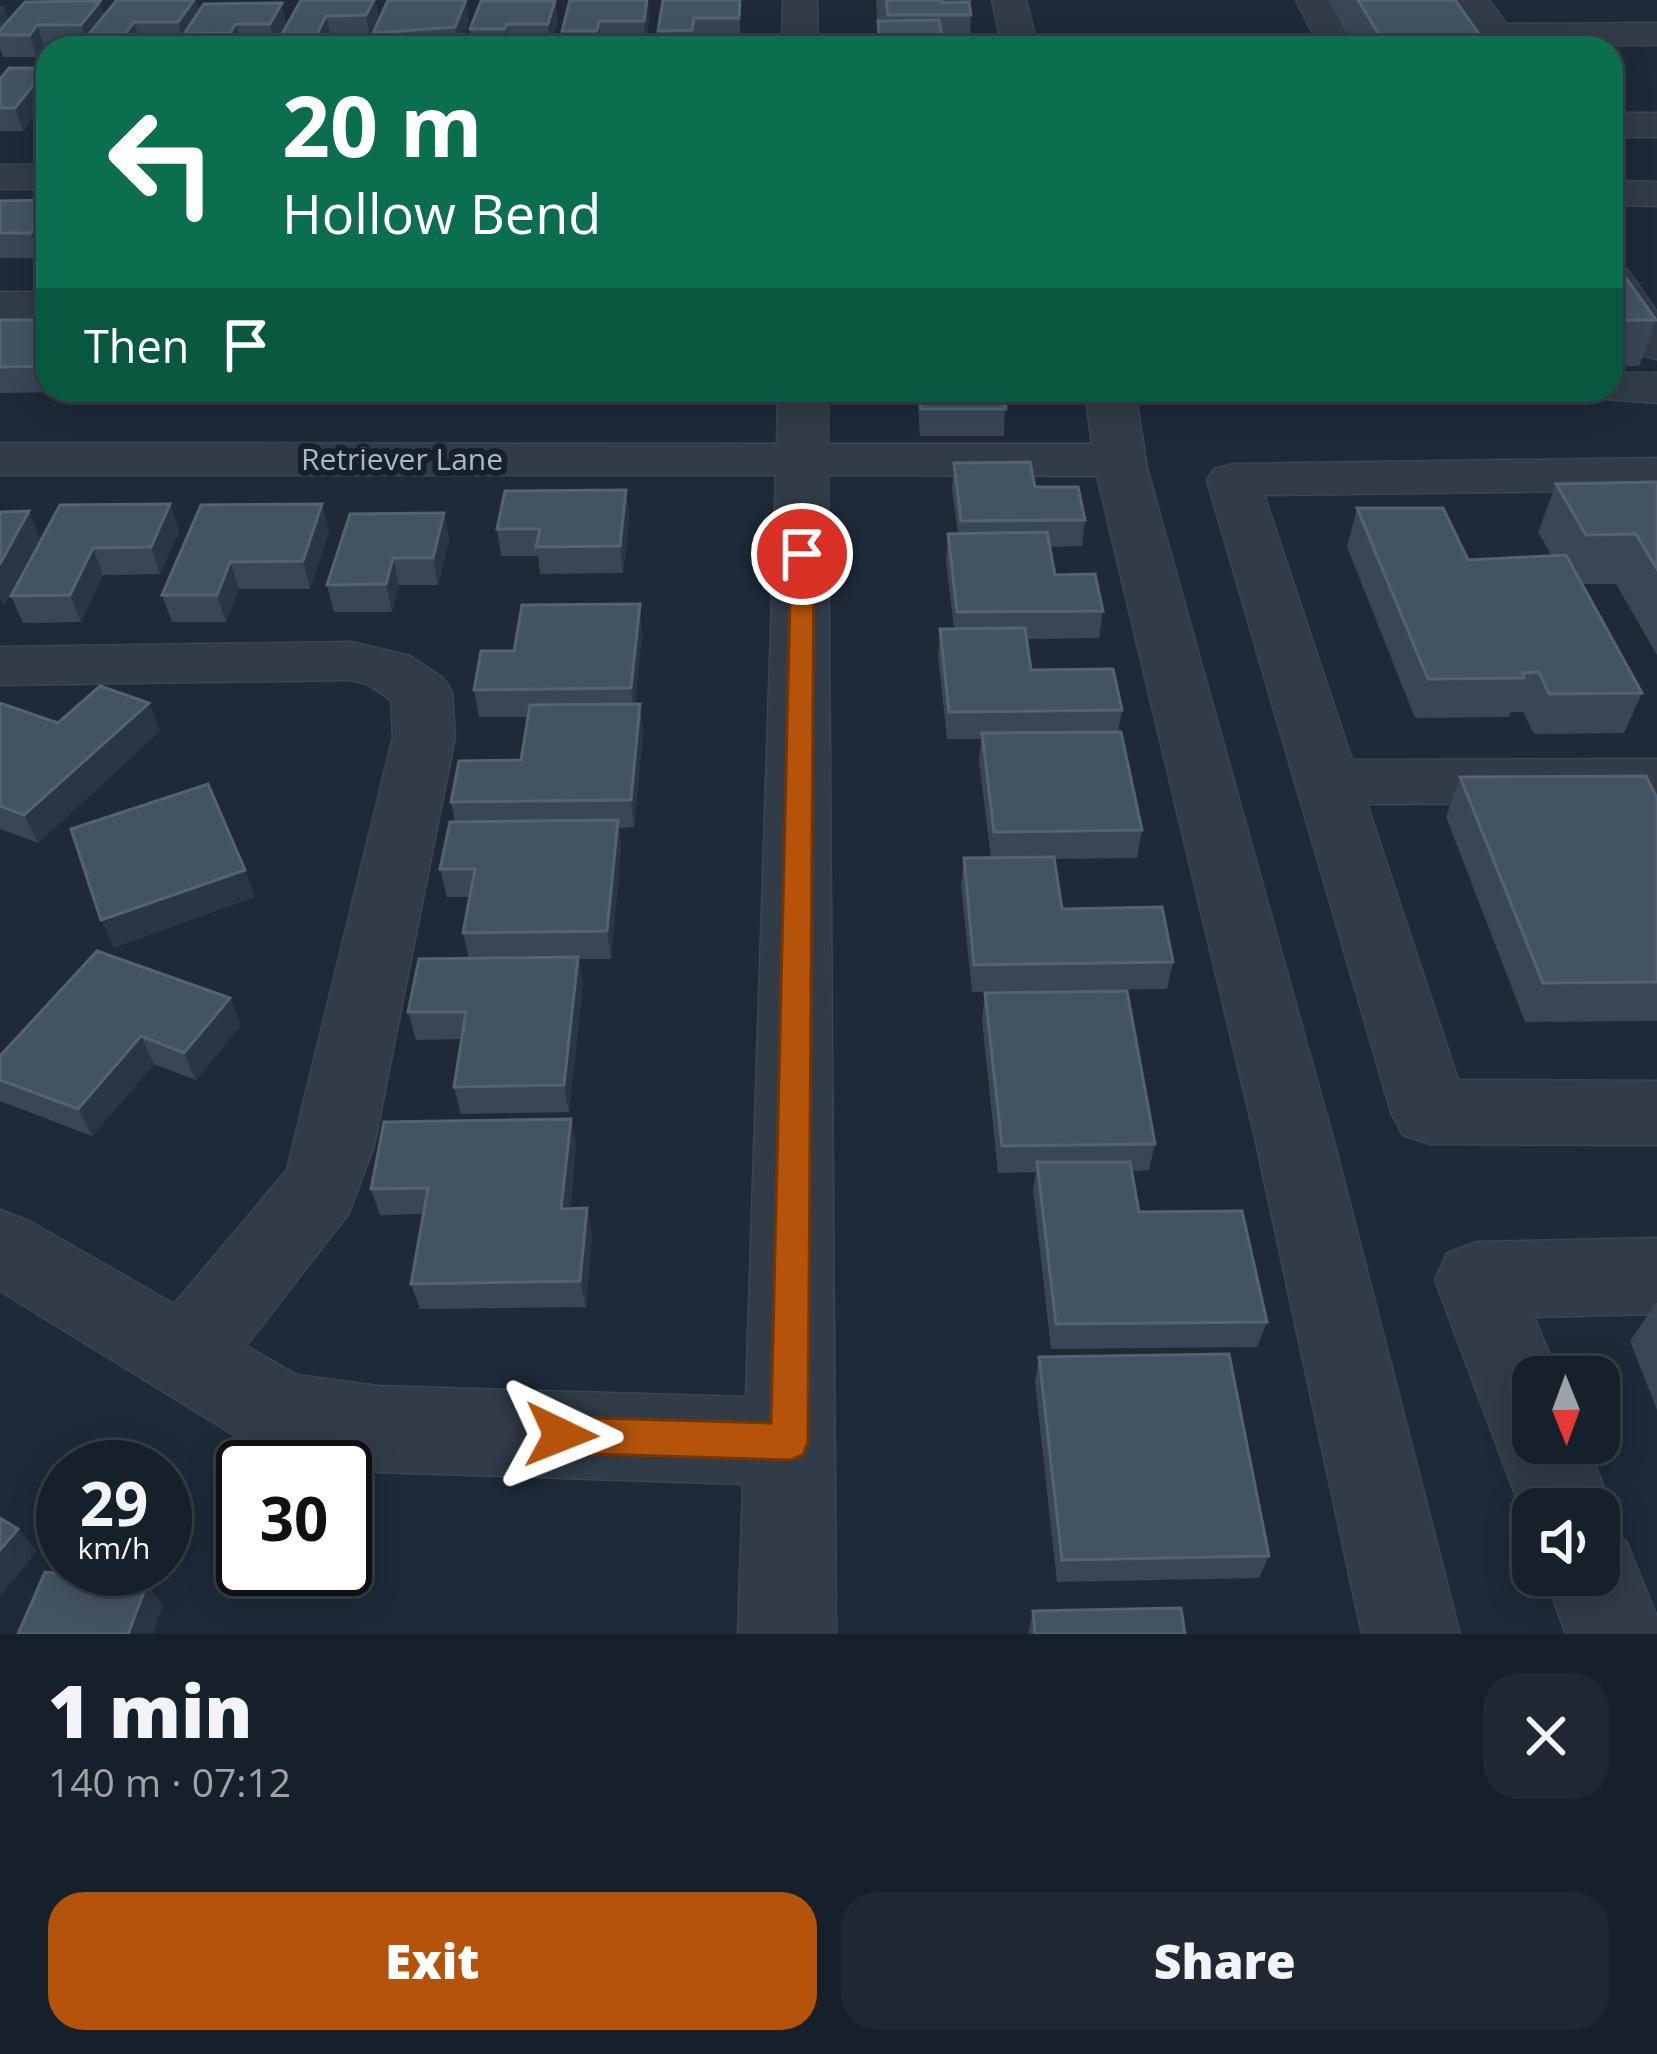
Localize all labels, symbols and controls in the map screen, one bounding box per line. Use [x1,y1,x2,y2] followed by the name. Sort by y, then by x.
[282,67,482,182] text: 20 m
[84,84,240,240] icon: left
[282,176,601,250] text: Hollow Bend
[213,312,279,378] icon: arrive
[84,315,189,376] text: Then
[301,438,503,479] street label: Retriever Lane
[751,503,853,605] pin
[769,521,835,587] icon: arrive
[1512,1356,1620,1464] north arrow
[1512,1356,1620,1596] map controls
[498,1372,624,1498] position arrow
[216,1440,372,1596] speed limit sign: 30
[80,1462,148,1544] text: 29
[1512,1488,1620,1596] button: sound
[78,1527,150,1568] text: km/h
[48,1661,253,1759] text: 1 min
[1483,1673,1609,1799] button: close
[48,1755,291,1808] text: 140 m · 07:12
[48,1892,817,2030] button: Exit
[841,1892,1609,2030] button: Share

